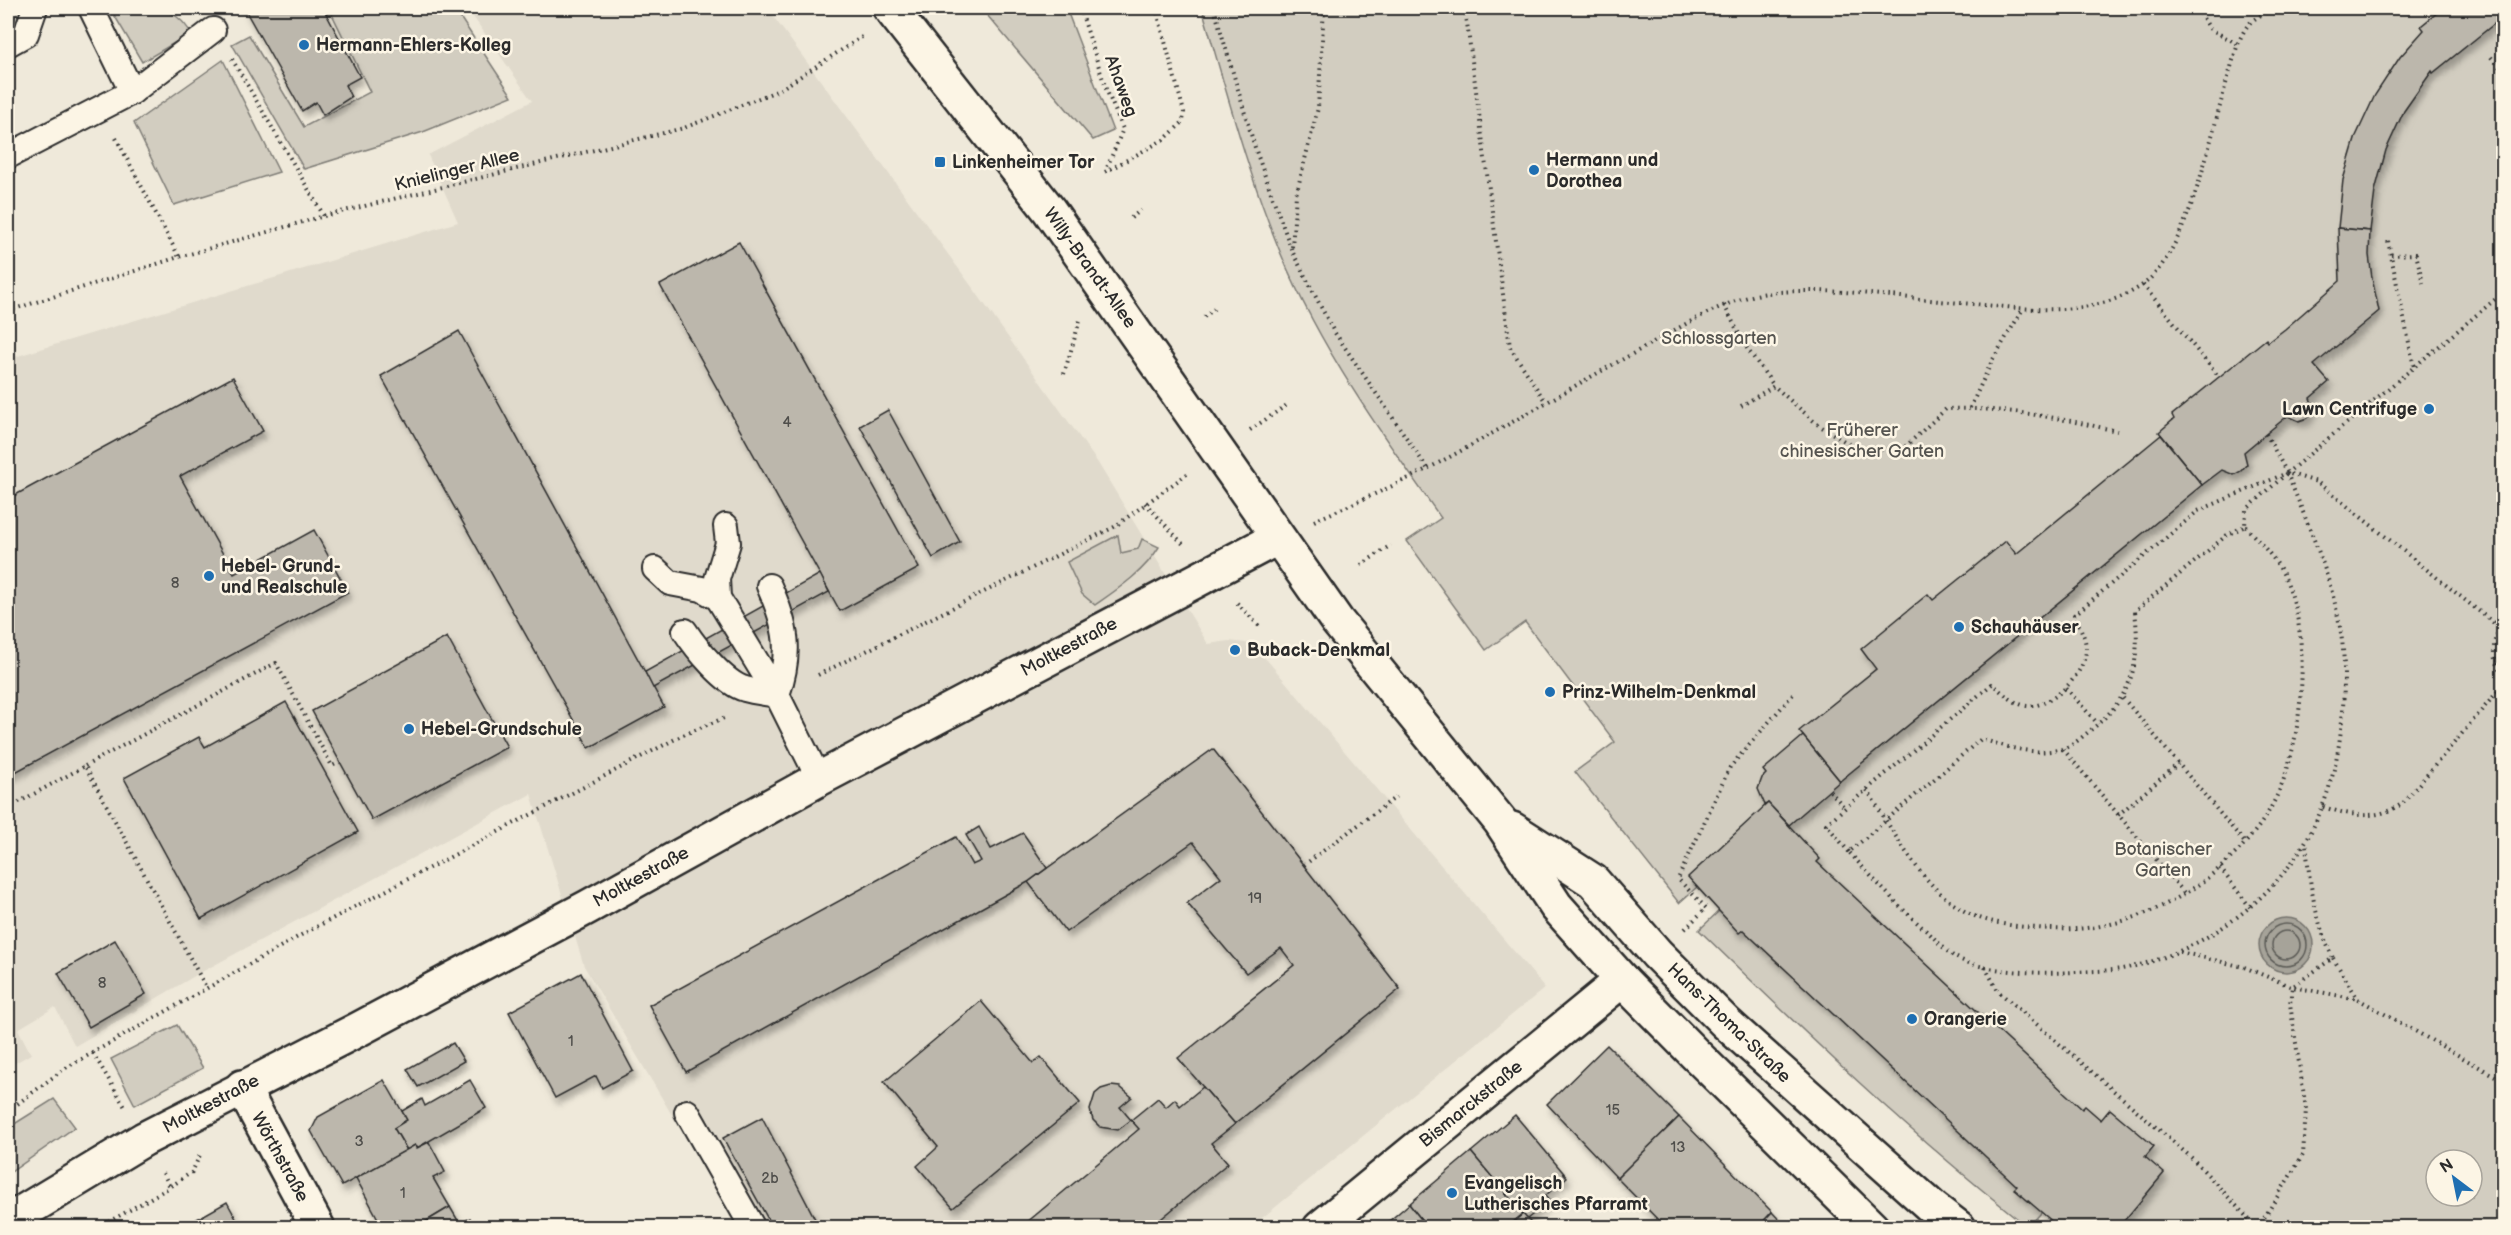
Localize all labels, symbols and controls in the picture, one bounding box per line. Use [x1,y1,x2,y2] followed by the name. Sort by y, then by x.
[316,35,511,56] place label: Hermann-Ehlers-Kolleg
[297,38,311,52] marker: Hermann-Ehlers-Kolleg
[1100,52,1142,120] street label: Ahaweg
[392,144,522,196] street label: Knielinger Allee
[1546,150,1658,192] place label: Hermann und Dorothea
[952,152,1095,173] place label: Linkenheimer Tor
[933,155,947,169] marker: Linkenheimer Tor
[1527,163,1541,177] marker: Hermann und Dorothea
[1039,204,1141,333] street label: Willy-Brandt-Allee
[1661,328,1777,349] park label: Schlossgarten
[2282,399,2417,420] place label: Lawn Centrifuge
[2422,402,2436,416] marker: Lawn Centrifuge
[782,413,792,432] house number: 4
[1780,420,1944,462] park label: Früherer chinesischer Garten
[221,556,347,598] place label: Hebel- Grund- und Realschule
[202,569,216,583] marker: Hebel- Grund- und Realschule
[171,574,180,593] house number: 8
[1017,613,1121,681] street label: Moltkestraße
[1971,617,2079,638] place label: Schauhäuser
[1952,620,1966,634] marker: Schauhäuser
[1247,640,1390,661] place label: Buback-Denkmal
[1228,643,1242,657] marker: Buback-Denkmal
[1562,682,1756,703] place label: Prinz-Wilhelm-Denkmal
[1543,685,1557,699] marker: Prinz-Wilhelm-Denkmal
[421,719,582,740] place label: Hebel-Grundschule
[402,722,416,736] marker: Hebel-Grundschule
[2114,839,2212,881] park label: Botanischer Garten
[590,842,693,912] street label: Moltkestraße
[1248,889,1262,908] house number: 19
[1663,959,1795,1087] street label: Hans-Thoma-Straße
[98,974,107,993] house number: 8
[1924,1009,2007,1030] place label: Orangerie
[1905,1012,1919,1026] marker: Orangerie
[568,1032,574,1051] house number: 1
[1415,1056,1527,1152] street label: Bismarckstraße
[159,1070,263,1138] street label: Moltkestraße
[1606,1101,1620,1120] house number: 15
[247,1109,313,1206] street label: Wörthstraße
[354,1132,364,1151] house number: 3
[1670,1138,1686,1157] house number: 13
[2424,1148,2484,1208] north arrow
[2437,1155,2457,1178] text: N
[761,1169,779,1188] house number: 2b
[1464,1173,1648,1215] place label: Evangelisch Lutherisches Pfarramt
[400,1184,406,1203] house number: 1
[1445,1186,1459,1200] marker: Evangelisch Lutherisches Pfarramt

